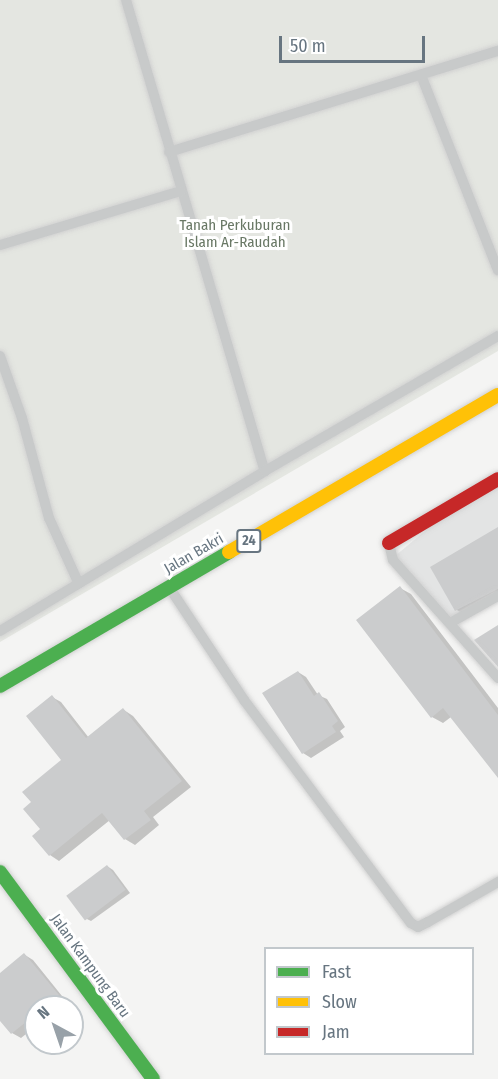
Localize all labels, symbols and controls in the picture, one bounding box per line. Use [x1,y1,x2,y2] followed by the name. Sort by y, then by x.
[282,24,428,62] scale bar
[290,35,326,57] text: 50 m
[180,216,290,251] park label: Tanah Perkuburan Islam Ar-Raudah
[161,530,227,578] street label: Jalan Bakri
[236,530,262,552] road number: 24
[46,911,134,1021] street label: Jalan Kampung Baru
[264,947,474,1055] legend
[322,961,351,983] text: Fast
[322,991,357,1013] text: Slow
[24,995,84,1055] north arrow
[34,1002,53,1023] text: N
[322,1021,350,1043] text: Jam

